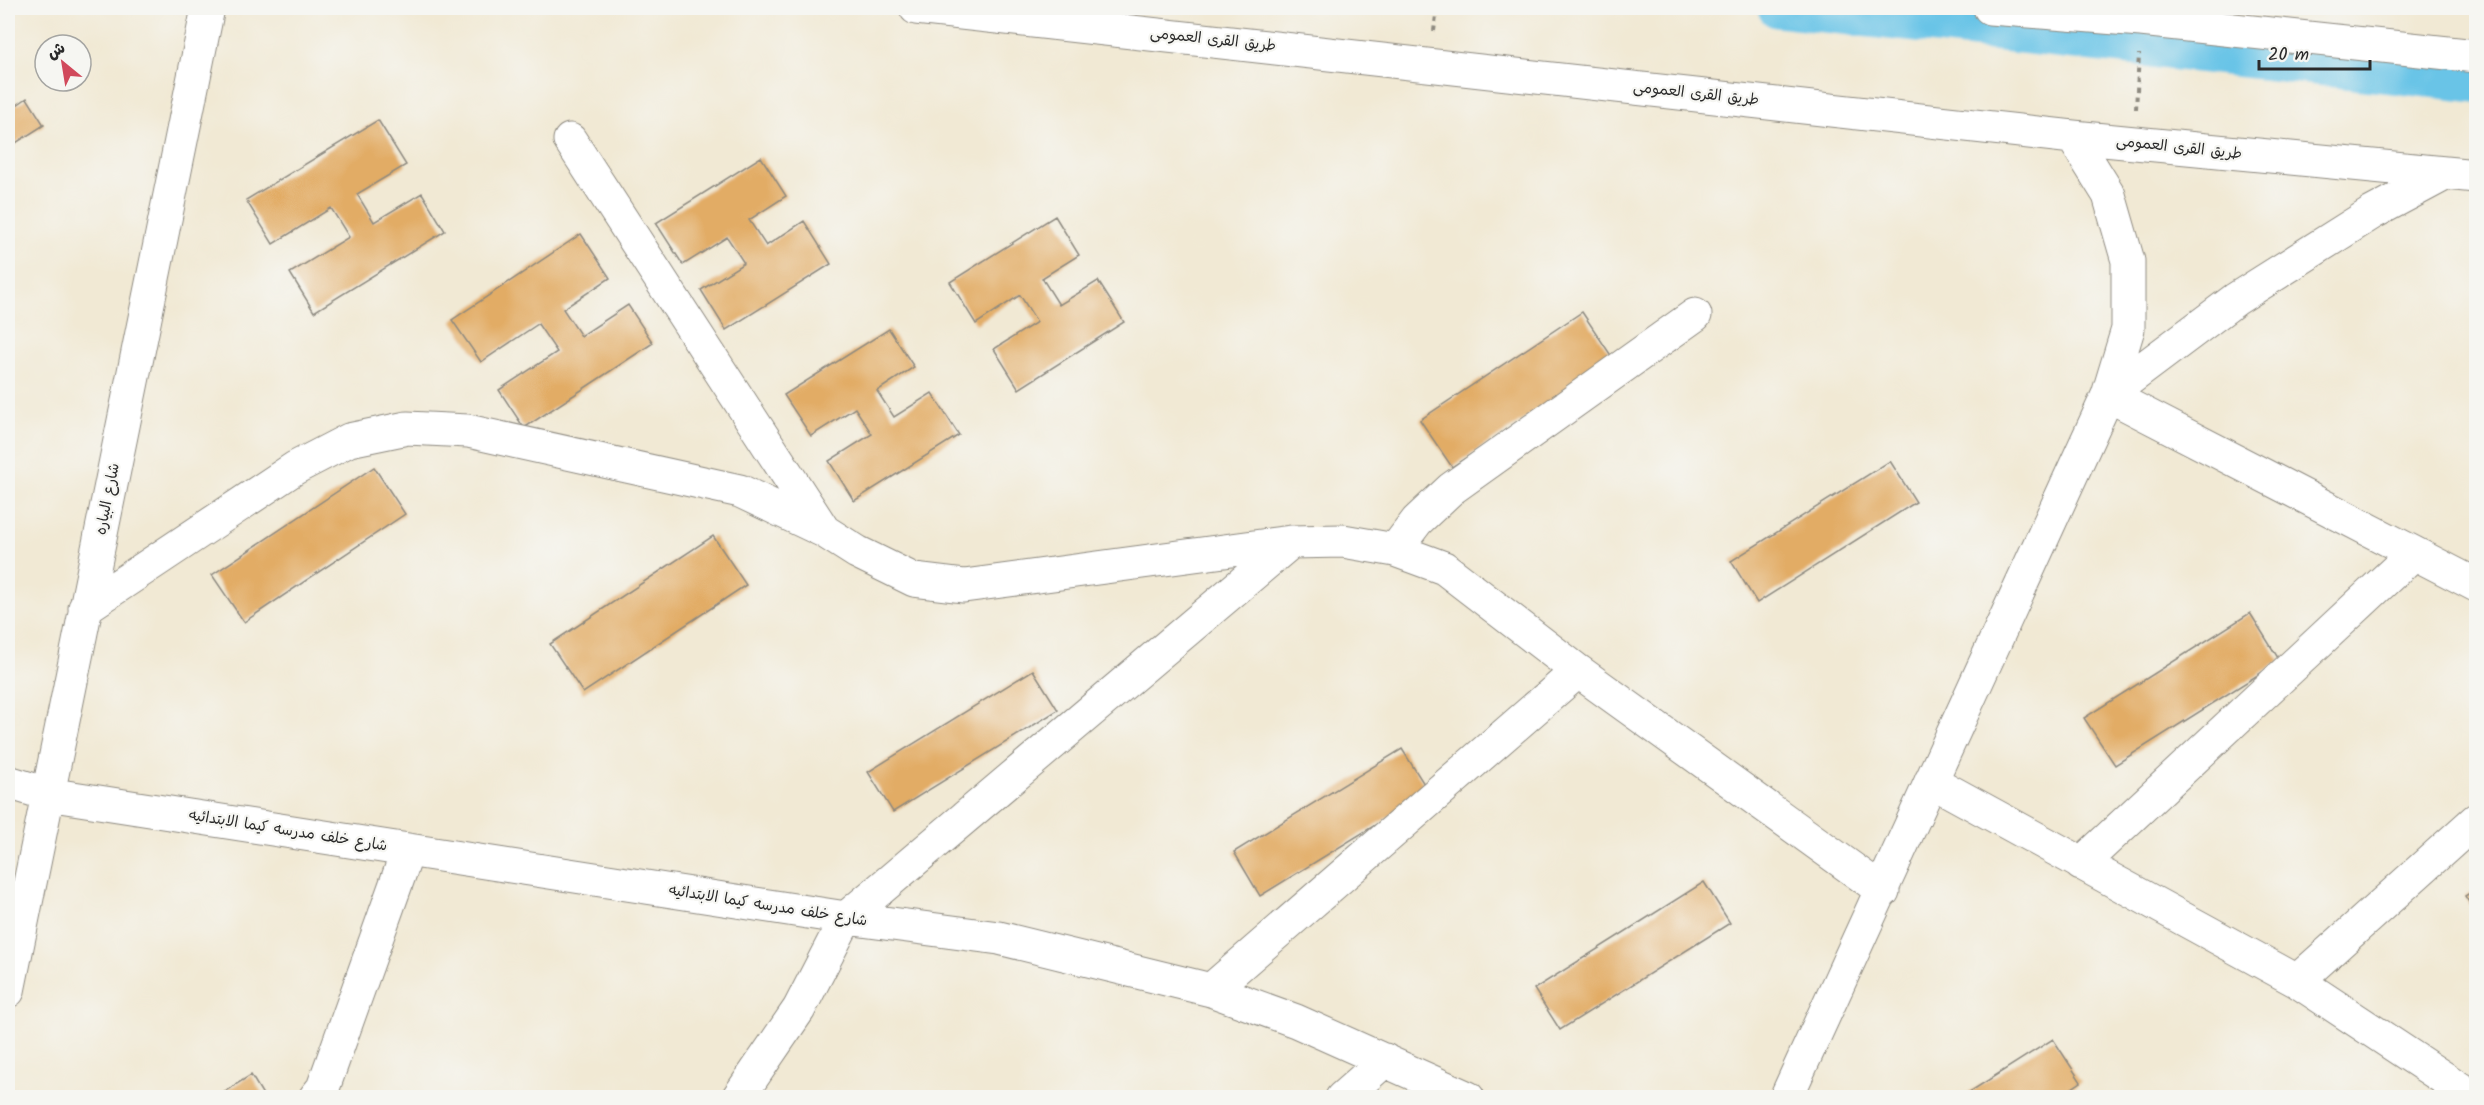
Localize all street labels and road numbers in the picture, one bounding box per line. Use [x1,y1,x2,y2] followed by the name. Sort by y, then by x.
[1149,21,1277,59] street label: طريق القرى العمومى
[1632,75,1760,113] street label: طريق القرى العمومى
[2115,129,2243,167] street label: طريق القرى العمومى
[89,461,127,537] street label: شارع البياره
[187,803,389,859] street label: شارع خلف مدرسه كيما الابتدائيه
[667,878,869,934] street label: شارع خلف مدرسه كيما الابتدائيه

